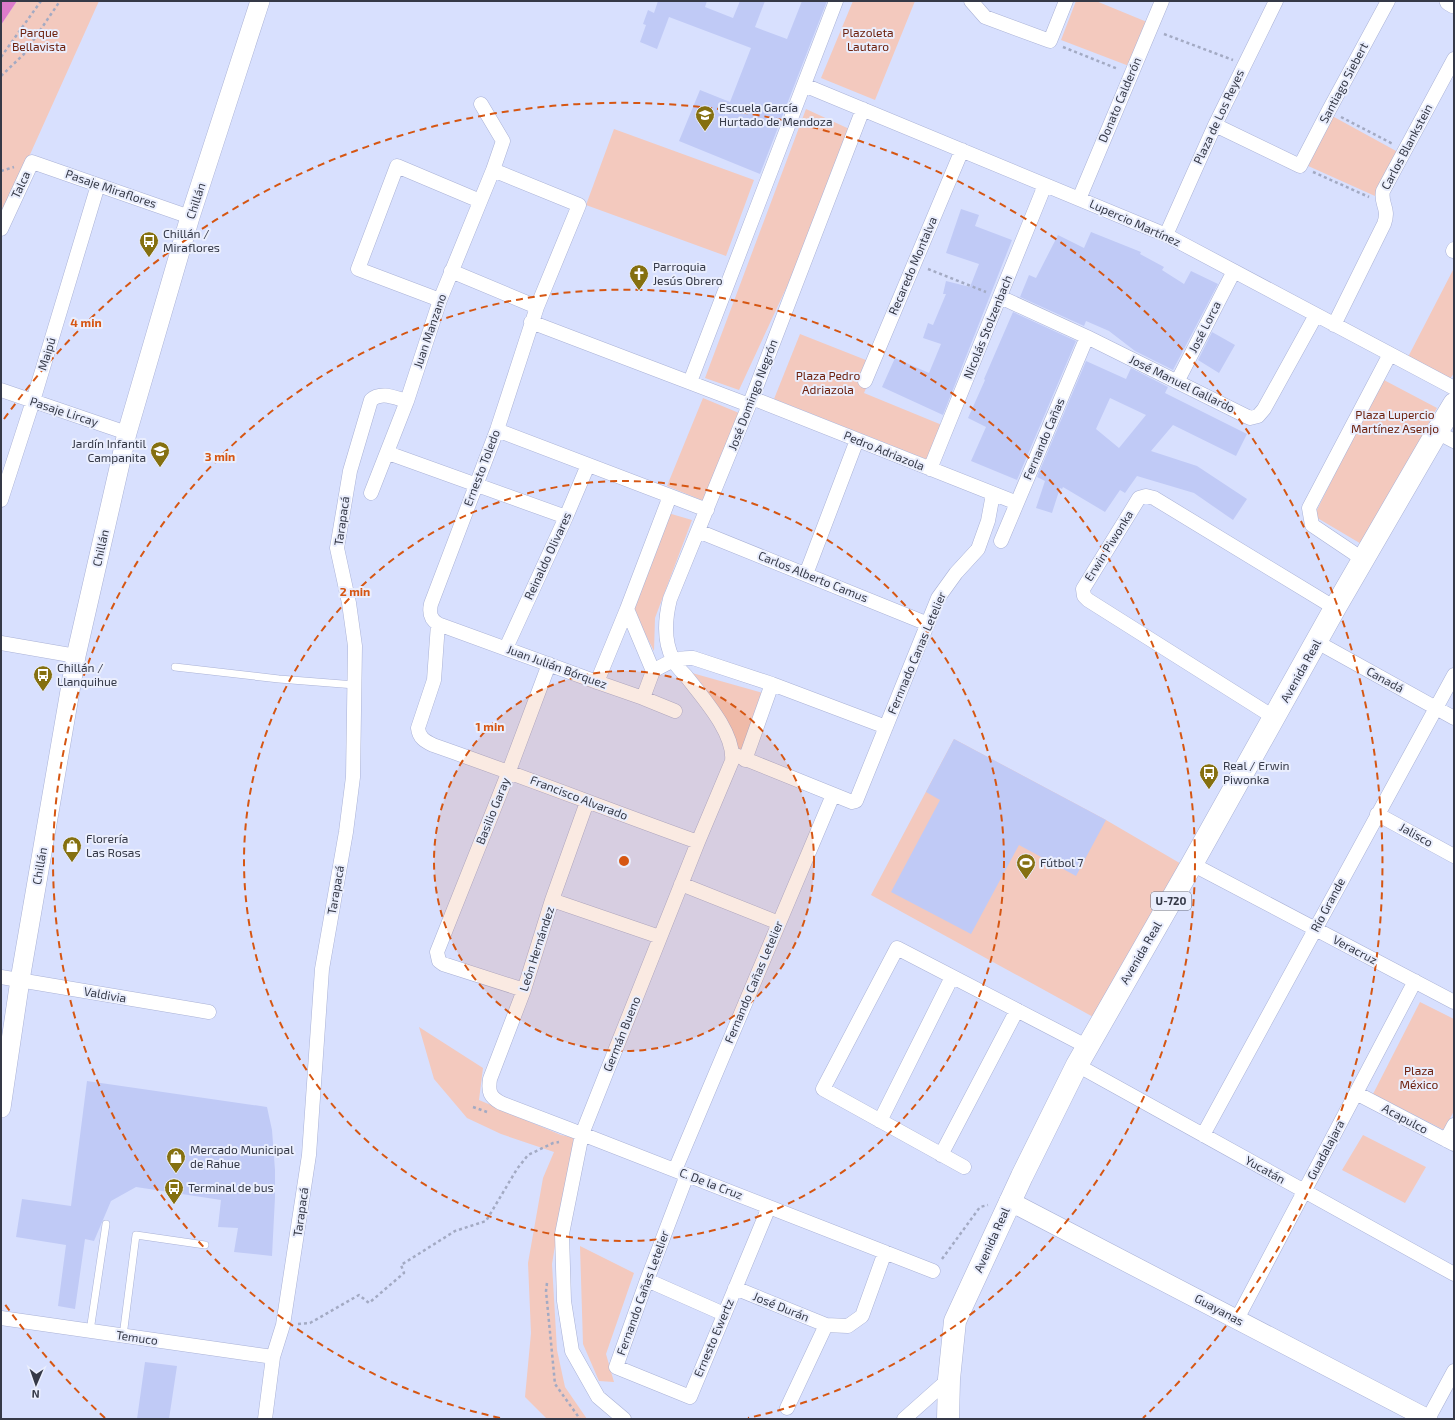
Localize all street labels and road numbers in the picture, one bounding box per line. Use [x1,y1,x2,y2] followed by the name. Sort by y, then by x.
[1316,39,1370,125] street label: Santiago Siebert
[1095,55,1143,144] street label: Donato Calderón
[1190,67,1246,166] street label: Plaza de Los Reyes
[1378,101,1435,192] street label: Carlos Blankstein
[64,166,159,211] street label: Pasaje Miraflores
[8,169,32,200] street label: Talca
[183,181,208,221] street label: Chillán
[1088,196,1183,249] street label: Lupercio Martínez
[885,214,939,317] street label: Recaredo Montalva
[960,273,1014,380] street label: Nicolás Stolzenbach
[410,291,448,370] street label: Juan Manzano
[1185,298,1223,355] street label: José Lorca
[34,335,58,372] street label: Maipú
[724,337,780,452] street label: José Domingo Negrón
[1127,351,1238,415] street label: José Manuel Gallardo
[28,393,101,430] street label: Pasaje Lircay
[1020,396,1067,482] street label: Fernando Cañas
[460,427,502,508] street label: Ernesto Toledo
[842,427,927,473] street label: Pedro Adriazola
[331,495,351,547] street label: Tarapacá
[1081,508,1135,583] street label: Erwin Piwonka
[521,510,573,602] street label: Reinaldo Olivares
[89,528,111,568] street label: Chillán
[756,548,870,605] street label: Carlos Alberto Camus
[884,589,948,716] street label: Fernnado Canas Letelier
[1277,636,1323,705] street label: Avenida Real
[505,641,609,691] street label: Juan Julián Bórquez
[1364,663,1407,695] street label: Canadá
[529,772,630,822] street label: Francisco Alvarado
[472,774,512,846] street label: Basilio Garay
[1397,819,1436,849] street label: Jalisco
[29,846,49,885] street label: Chillán
[324,864,346,916] street label: Tarapacá
[1307,875,1347,934] street label: Río Grande
[1151,892,1191,910] road number: U-720
[516,905,556,993] street label: León Hernández
[721,918,785,1045] street label: Fernando Cañas Letelier
[1117,918,1164,986] street label: Avenida Real
[1331,932,1380,967] street label: Veracruz
[83,983,128,1005] street label: Valdivia
[600,994,643,1073] street label: Germán Bueno
[1380,1100,1431,1136] street label: Acapulco
[1304,1117,1348,1182] street label: Guadalajara
[1243,1152,1288,1186] street label: Yucatán
[678,1165,745,1202] street label: C. De la Cruz
[290,1186,310,1238] street label: Tarapacá
[970,1204,1012,1274] street label: Avenida Real
[613,1228,671,1357] street label: Fernando Cañas Letelier
[751,1288,812,1324] street label: José Durán
[1193,1290,1246,1328] street label: Guayanas
[690,1296,736,1379] street label: Ernesto Ewertz
[115,1327,159,1347] street label: Temuco

